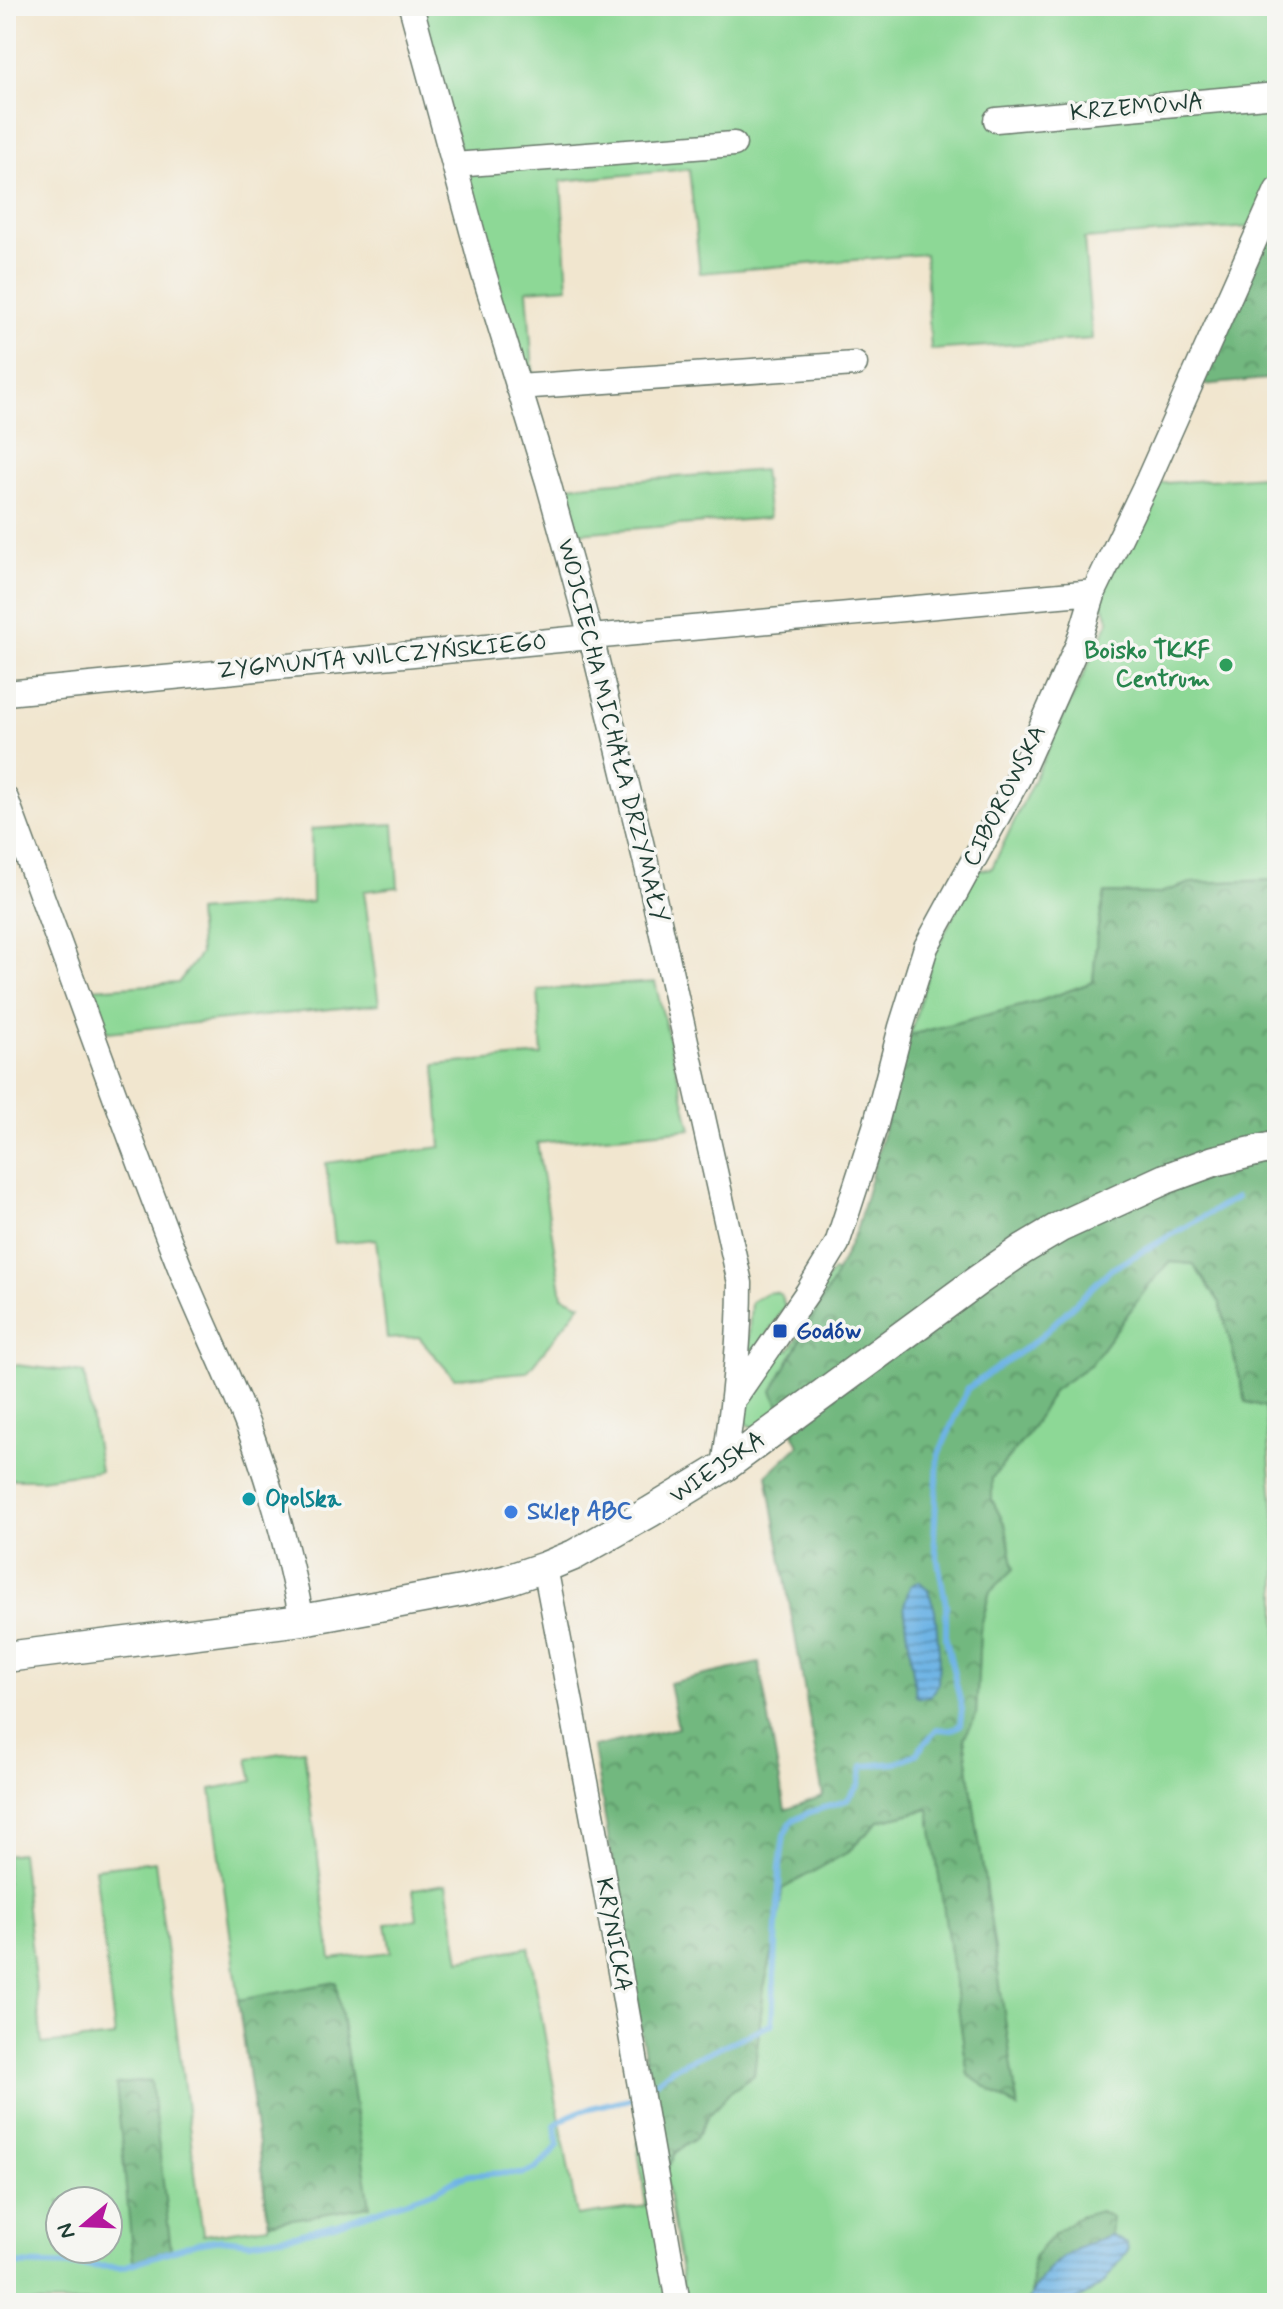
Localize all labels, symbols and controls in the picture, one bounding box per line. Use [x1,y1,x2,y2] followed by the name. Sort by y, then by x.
[1069,87,1205,129] street label: KRZEMOWA
[549,536,675,926] street label: WOJCIECHA MICHAŁA DRZYMAŁY
[216,627,548,687] street label: ZYGMUNTA WILCZYŃSKIEGO
[1084,636,1210,695] place label: Boisko TKKF Centrum
[1217,656,1235,674] marker: Boisko TKKF Centrum
[956,720,1054,872] street label: CIBOROWSKA
[796,1316,861,1347] place label: Godów
[771,1322,789,1340] marker: Godów
[664,1425,772,1511] street label: WIEJSKA
[265,1484,342,1515] place label: Opolska
[240,1490,258,1508] marker: Opolska
[527,1497,632,1528] place label: Sklep ABC
[502,1503,520,1521] marker: Sklep ABC
[588,1875,638,1995] street label: KRYNICKA
[44,2185,124,2265] north arrow
[51,2219,83,2242] text: N

